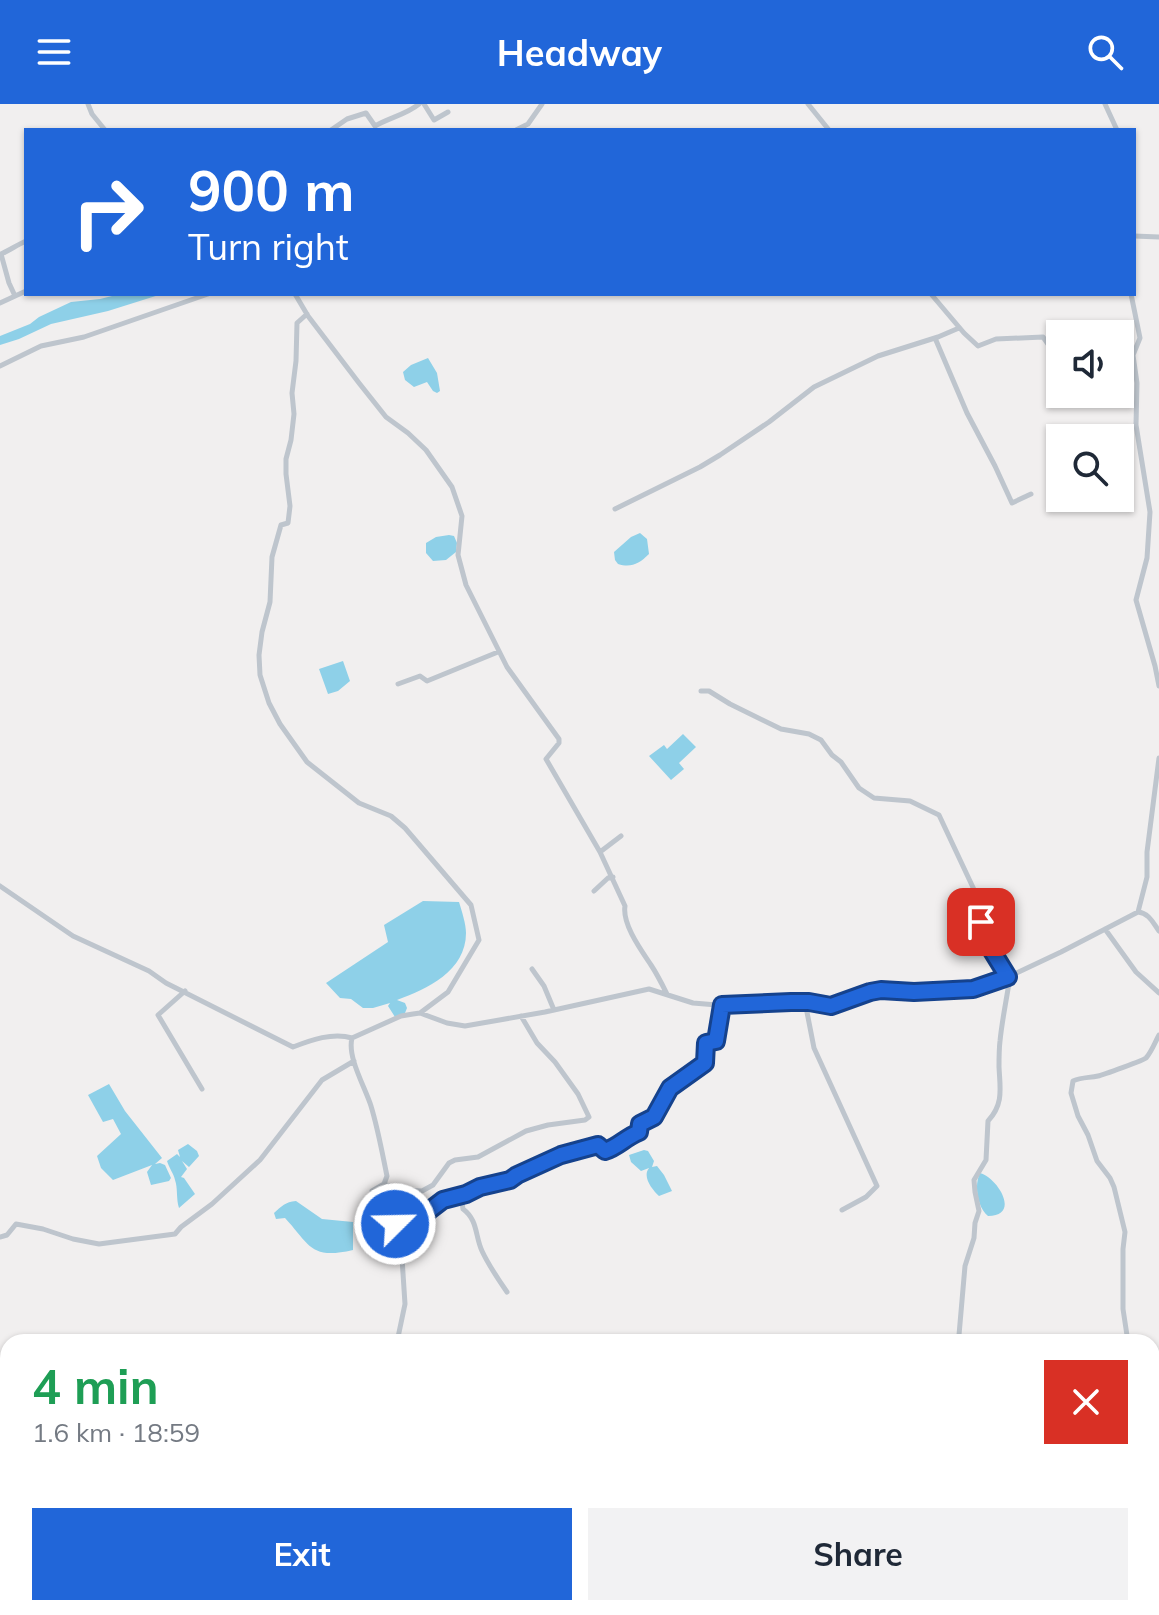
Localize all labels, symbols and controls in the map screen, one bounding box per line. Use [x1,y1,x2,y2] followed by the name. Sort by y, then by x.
[32,30,76,74] icon: menu
[497,30,662,75] text: Headway
[1083,30,1127,74] icon: search
[188,155,355,225] text: 900 m
[56,160,160,264] icon: right
[188,224,349,269] text: Turn right
[1046,320,1134,512] map controls
[1046,320,1134,408] button: sound
[1046,424,1134,512] button: search
[947,888,1015,956] pin
[959,900,1003,944] icon: arrive
[353,1182,437,1266] position arrow
[32,1356,159,1416] text: 4 min
[1044,1360,1128,1444] button: close
[32,1416,200,1449] text: 1.6 km · 18:59
[32,1508,572,1600] button: Exit
[588,1508,1128,1600] button: Share

